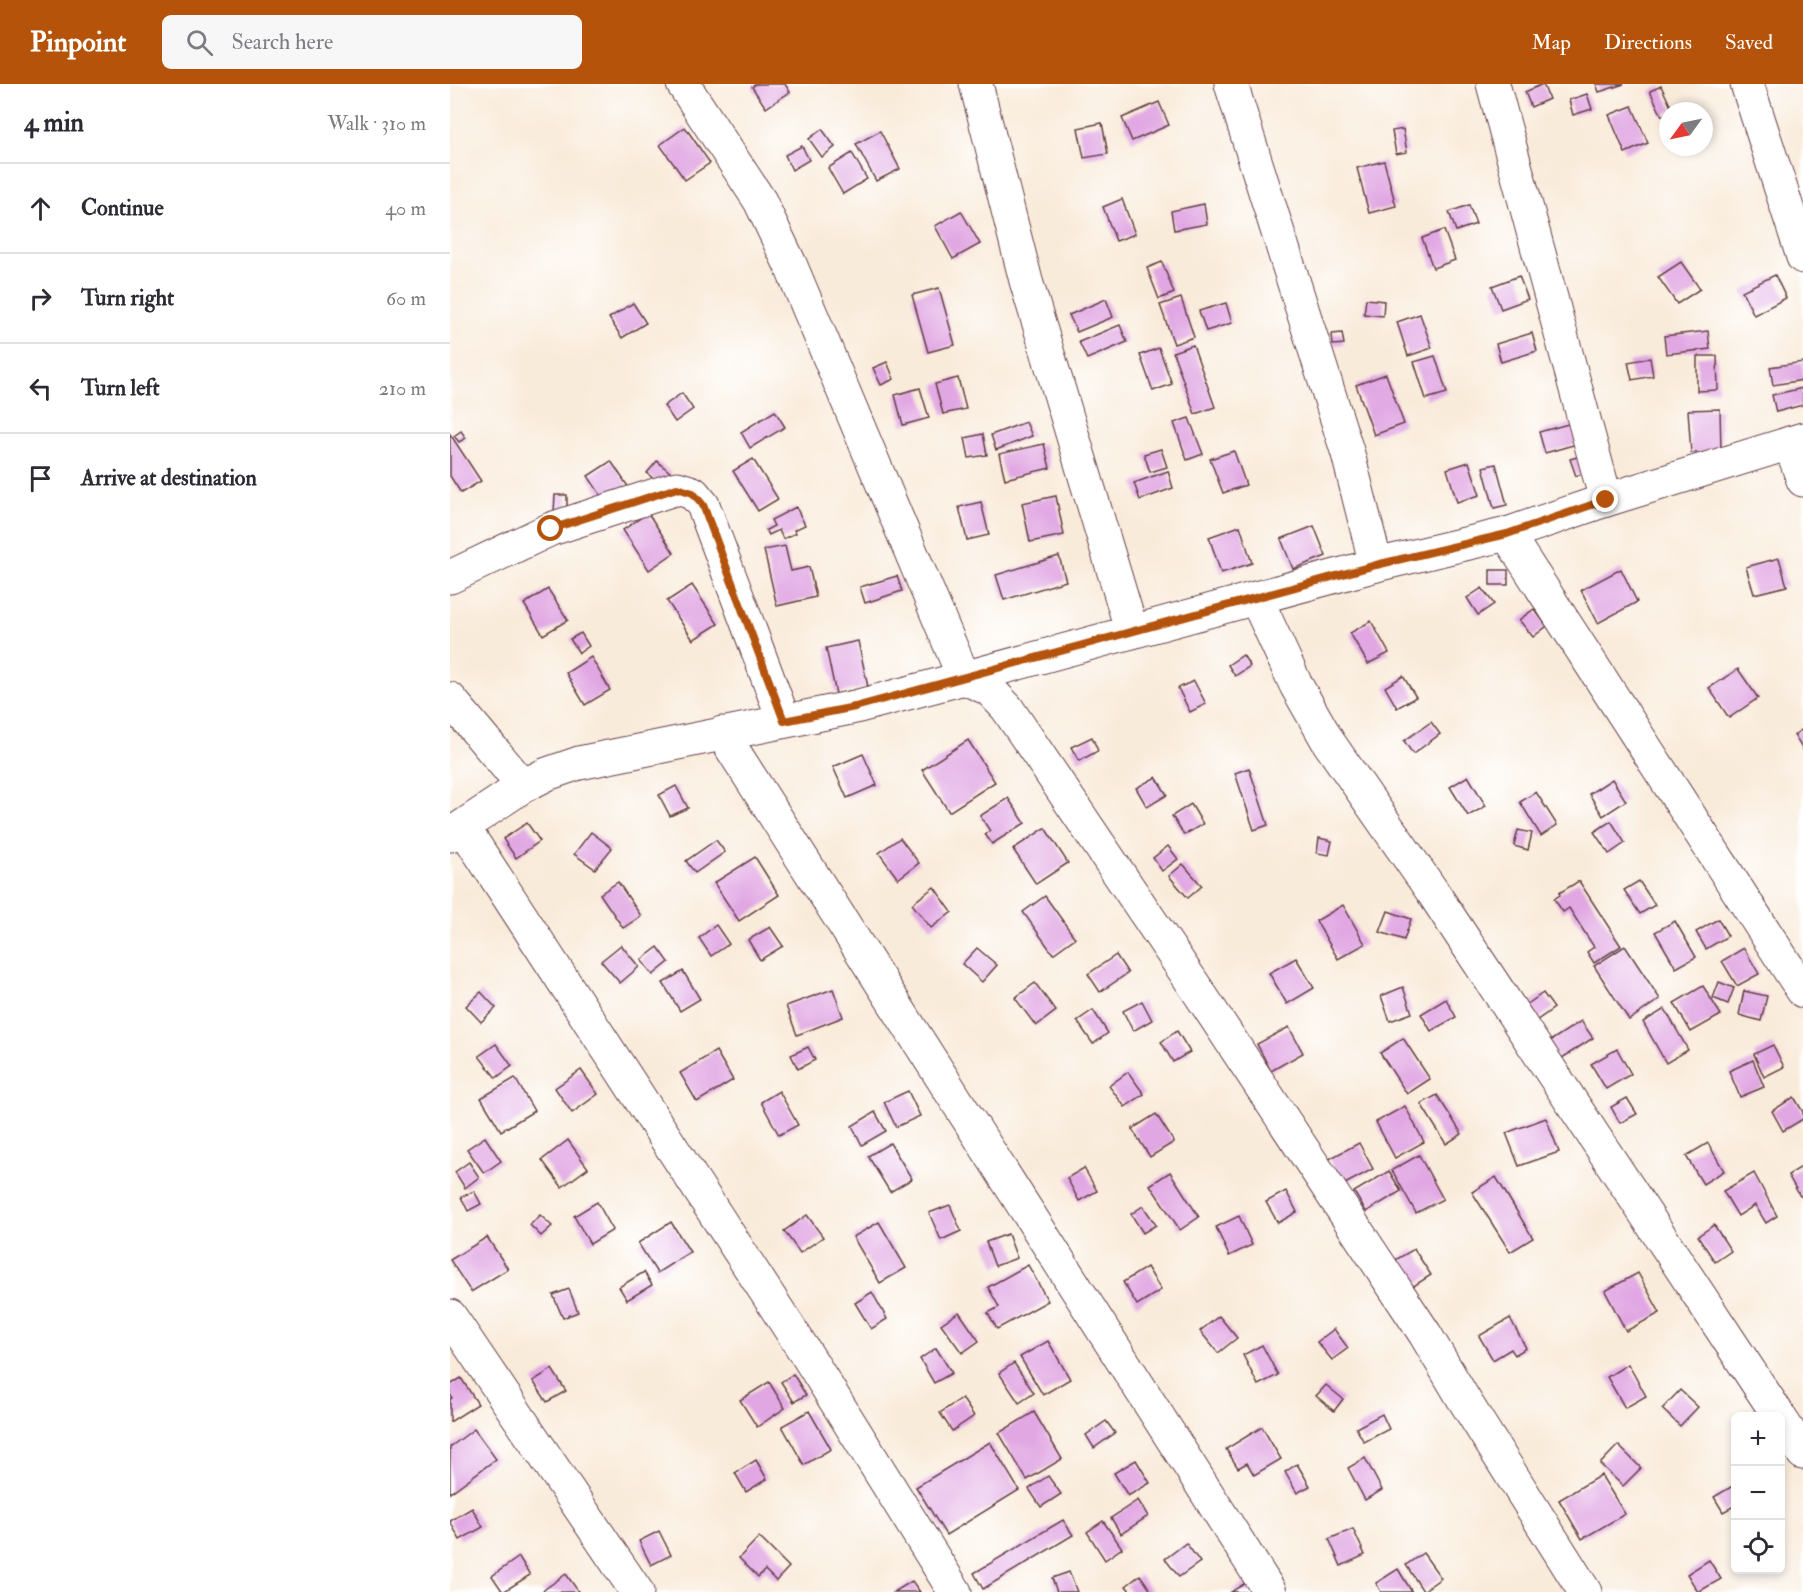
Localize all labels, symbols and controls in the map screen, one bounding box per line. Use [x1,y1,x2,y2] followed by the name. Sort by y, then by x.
[162,15,582,69] search box
[30,25,126,60] text: Pinpoint
[183,26,216,59] icon: search
[231,28,333,56] text: Search here
[1531,29,1571,56] text: Map
[1604,29,1692,56] text: Directions
[1725,29,1773,56] text: Saved
[1659,102,1713,156] north arrow
[24,107,84,139] text: 4 min
[327,111,426,136] text: Walk · 310 m
[24,192,57,225] icon: ahead
[81,194,164,222] text: Continue
[385,196,426,221] text: 40 m
[24,282,57,315] icon: right
[81,284,174,312] text: Turn right
[386,286,426,311] text: 60 m
[24,372,57,405] icon: left
[81,374,160,402] text: Turn left
[379,376,426,401] text: 210 m
[24,462,57,495] icon: arrive
[81,464,257,492] text: Arrive at destination
[1592,486,1618,512] route end
[537,515,563,541] route start
[1731,1412,1785,1574] map controls
[1731,1412,1785,1466] button: +
[1731,1466,1785,1520] button: −
[1731,1520,1785,1574] button: locate

